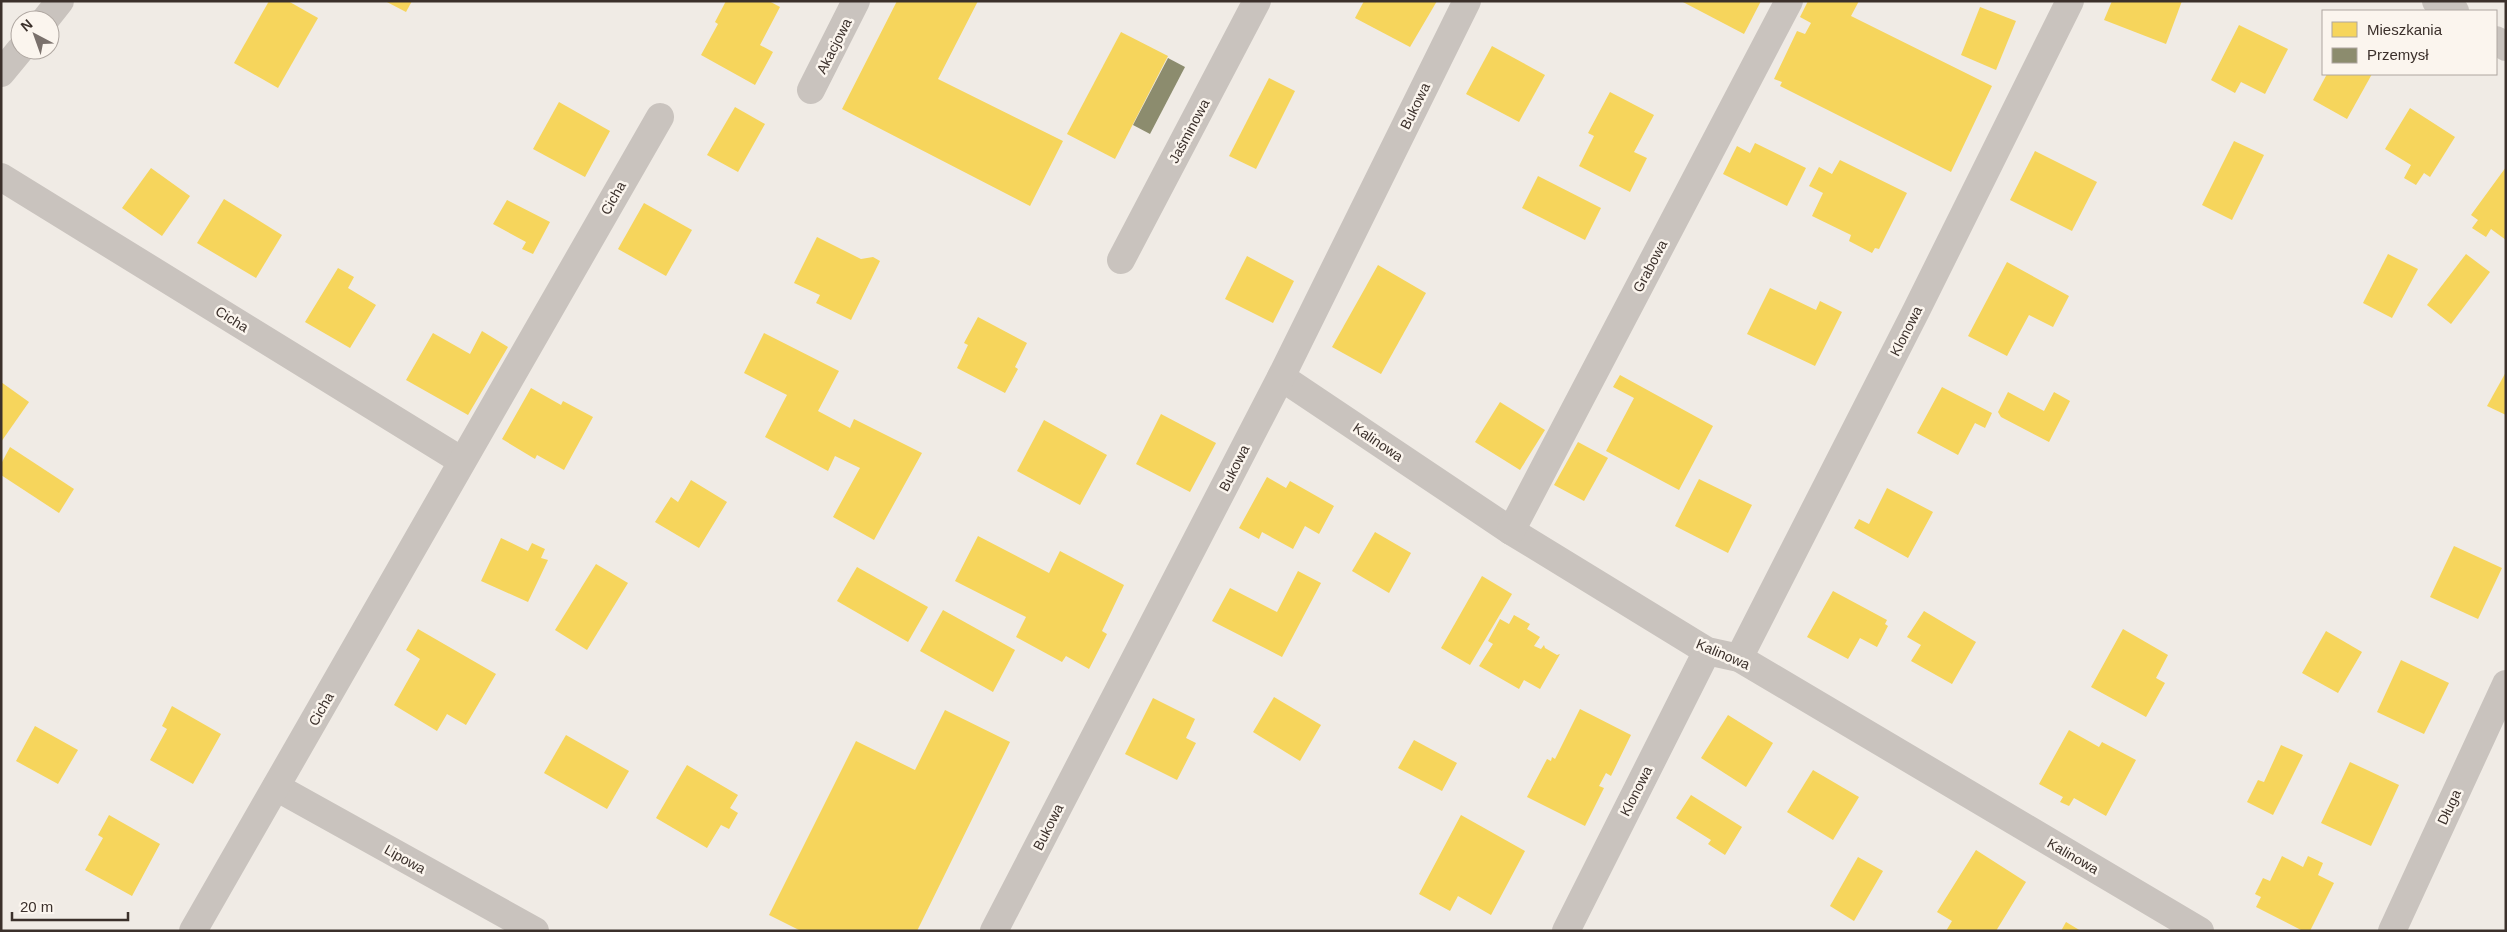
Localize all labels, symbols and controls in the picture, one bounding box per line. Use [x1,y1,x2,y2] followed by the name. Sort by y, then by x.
[10,10,60,60] north arrow
[2322,10,2497,75] legend
[813,15,855,76] street label: Akacjowa
[17,16,36,35] text: N
[2367,21,2443,38] text: Mieszkania
[2367,46,2429,63] text: Przemysł
[1397,80,1433,132] street label: Bukowa
[1165,96,1213,166] street label: Jaśminowa
[597,178,629,218] street label: Cicha
[1630,237,1670,295] street label: Grabowa
[213,303,252,335] street label: Cicha
[1887,303,1925,359] street label: Klonowa
[1350,419,1406,465] street label: Kalinowa
[1216,442,1253,494] street label: Bukowa
[1694,636,1752,673] street label: Kalinowa
[305,689,337,729] street label: Cicha
[1617,763,1655,819] street label: Klonowa
[2434,787,2464,827] street label: Długa
[1030,801,1067,853] street label: Bukowa
[2044,835,2102,877] street label: Kalinowa
[382,841,428,877] street label: Lipowa
[12,890,129,922] scale bar
[20,898,53,915] text: 20 m

